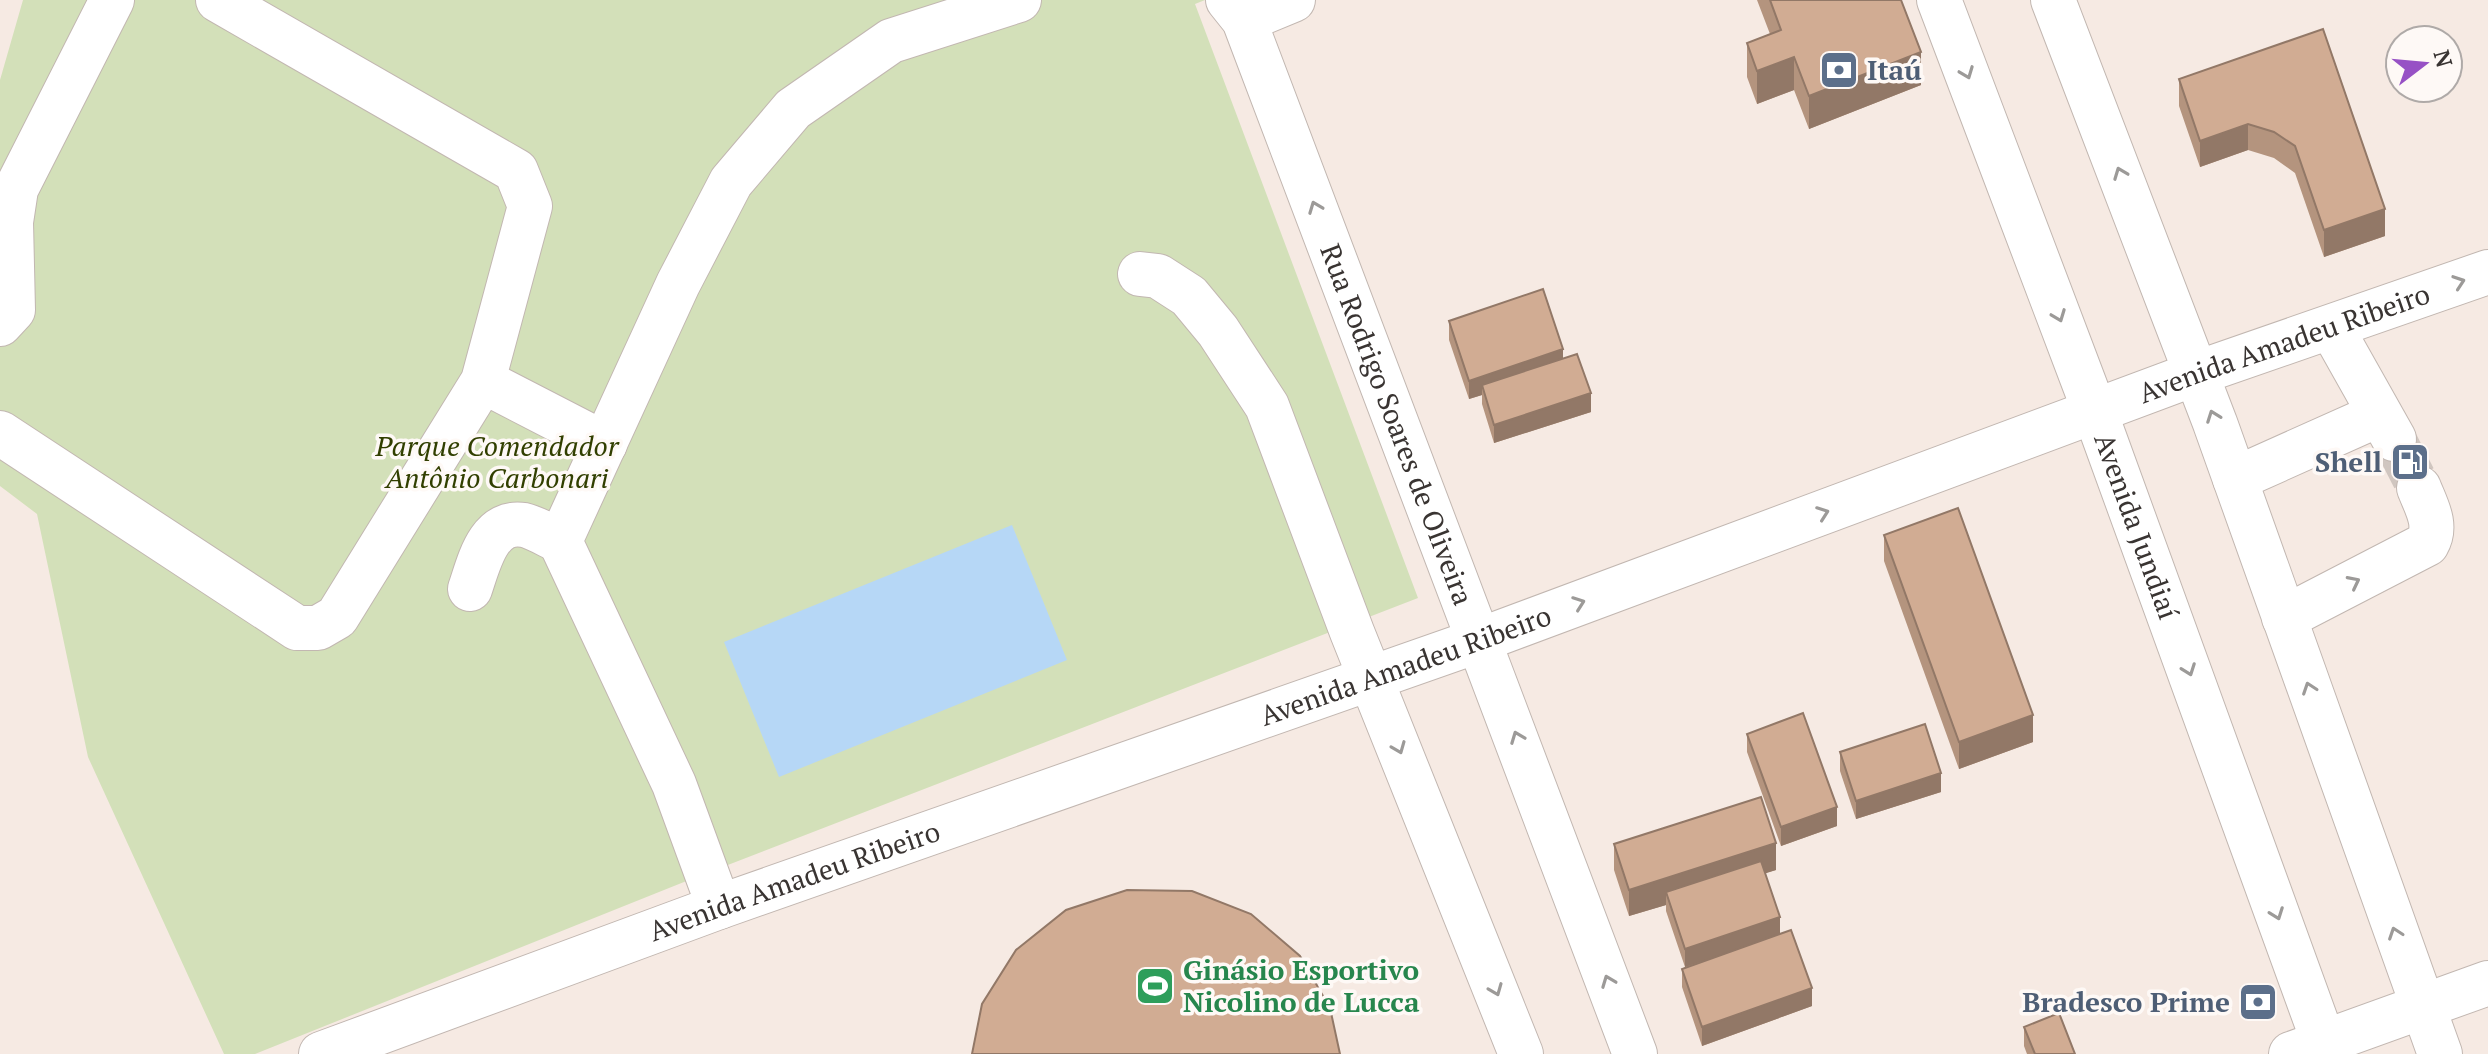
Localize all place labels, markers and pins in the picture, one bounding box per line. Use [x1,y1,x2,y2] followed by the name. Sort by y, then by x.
[1818,49,1860,91] bank icon: Itaú
[1867,51,1922,88] place label: Itaú
[2389,441,2431,483] fuel station icon: Shell
[2315,443,2382,480] place label: Shell
[1183,951,1420,1020] place label: Ginásio Esportivo Nicolino de Lucca
[1134,965,1176,1007] sports icon: Ginásio Esportivo Nicolino de Lucca
[2237,981,2279,1023] bank icon: Bradesco Prime
[2022,983,2230,1020] place label: Bradesco Prime

